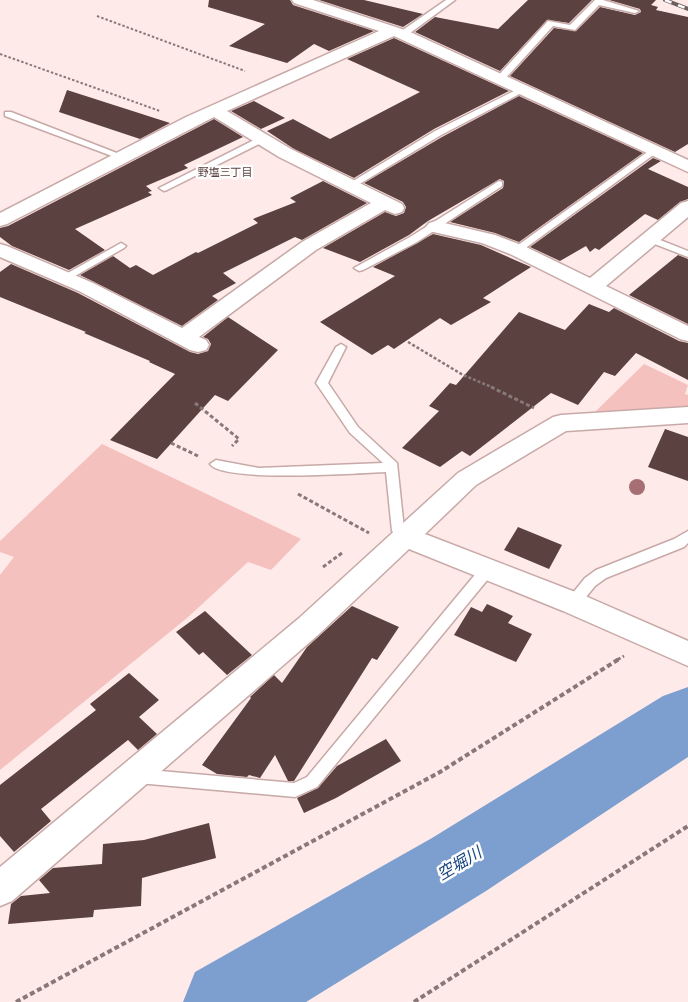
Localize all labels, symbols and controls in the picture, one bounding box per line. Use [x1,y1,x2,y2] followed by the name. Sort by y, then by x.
[198,166,253,178] district label: 野塩三丁目
[434,843,486,883] water label: 空堀川

